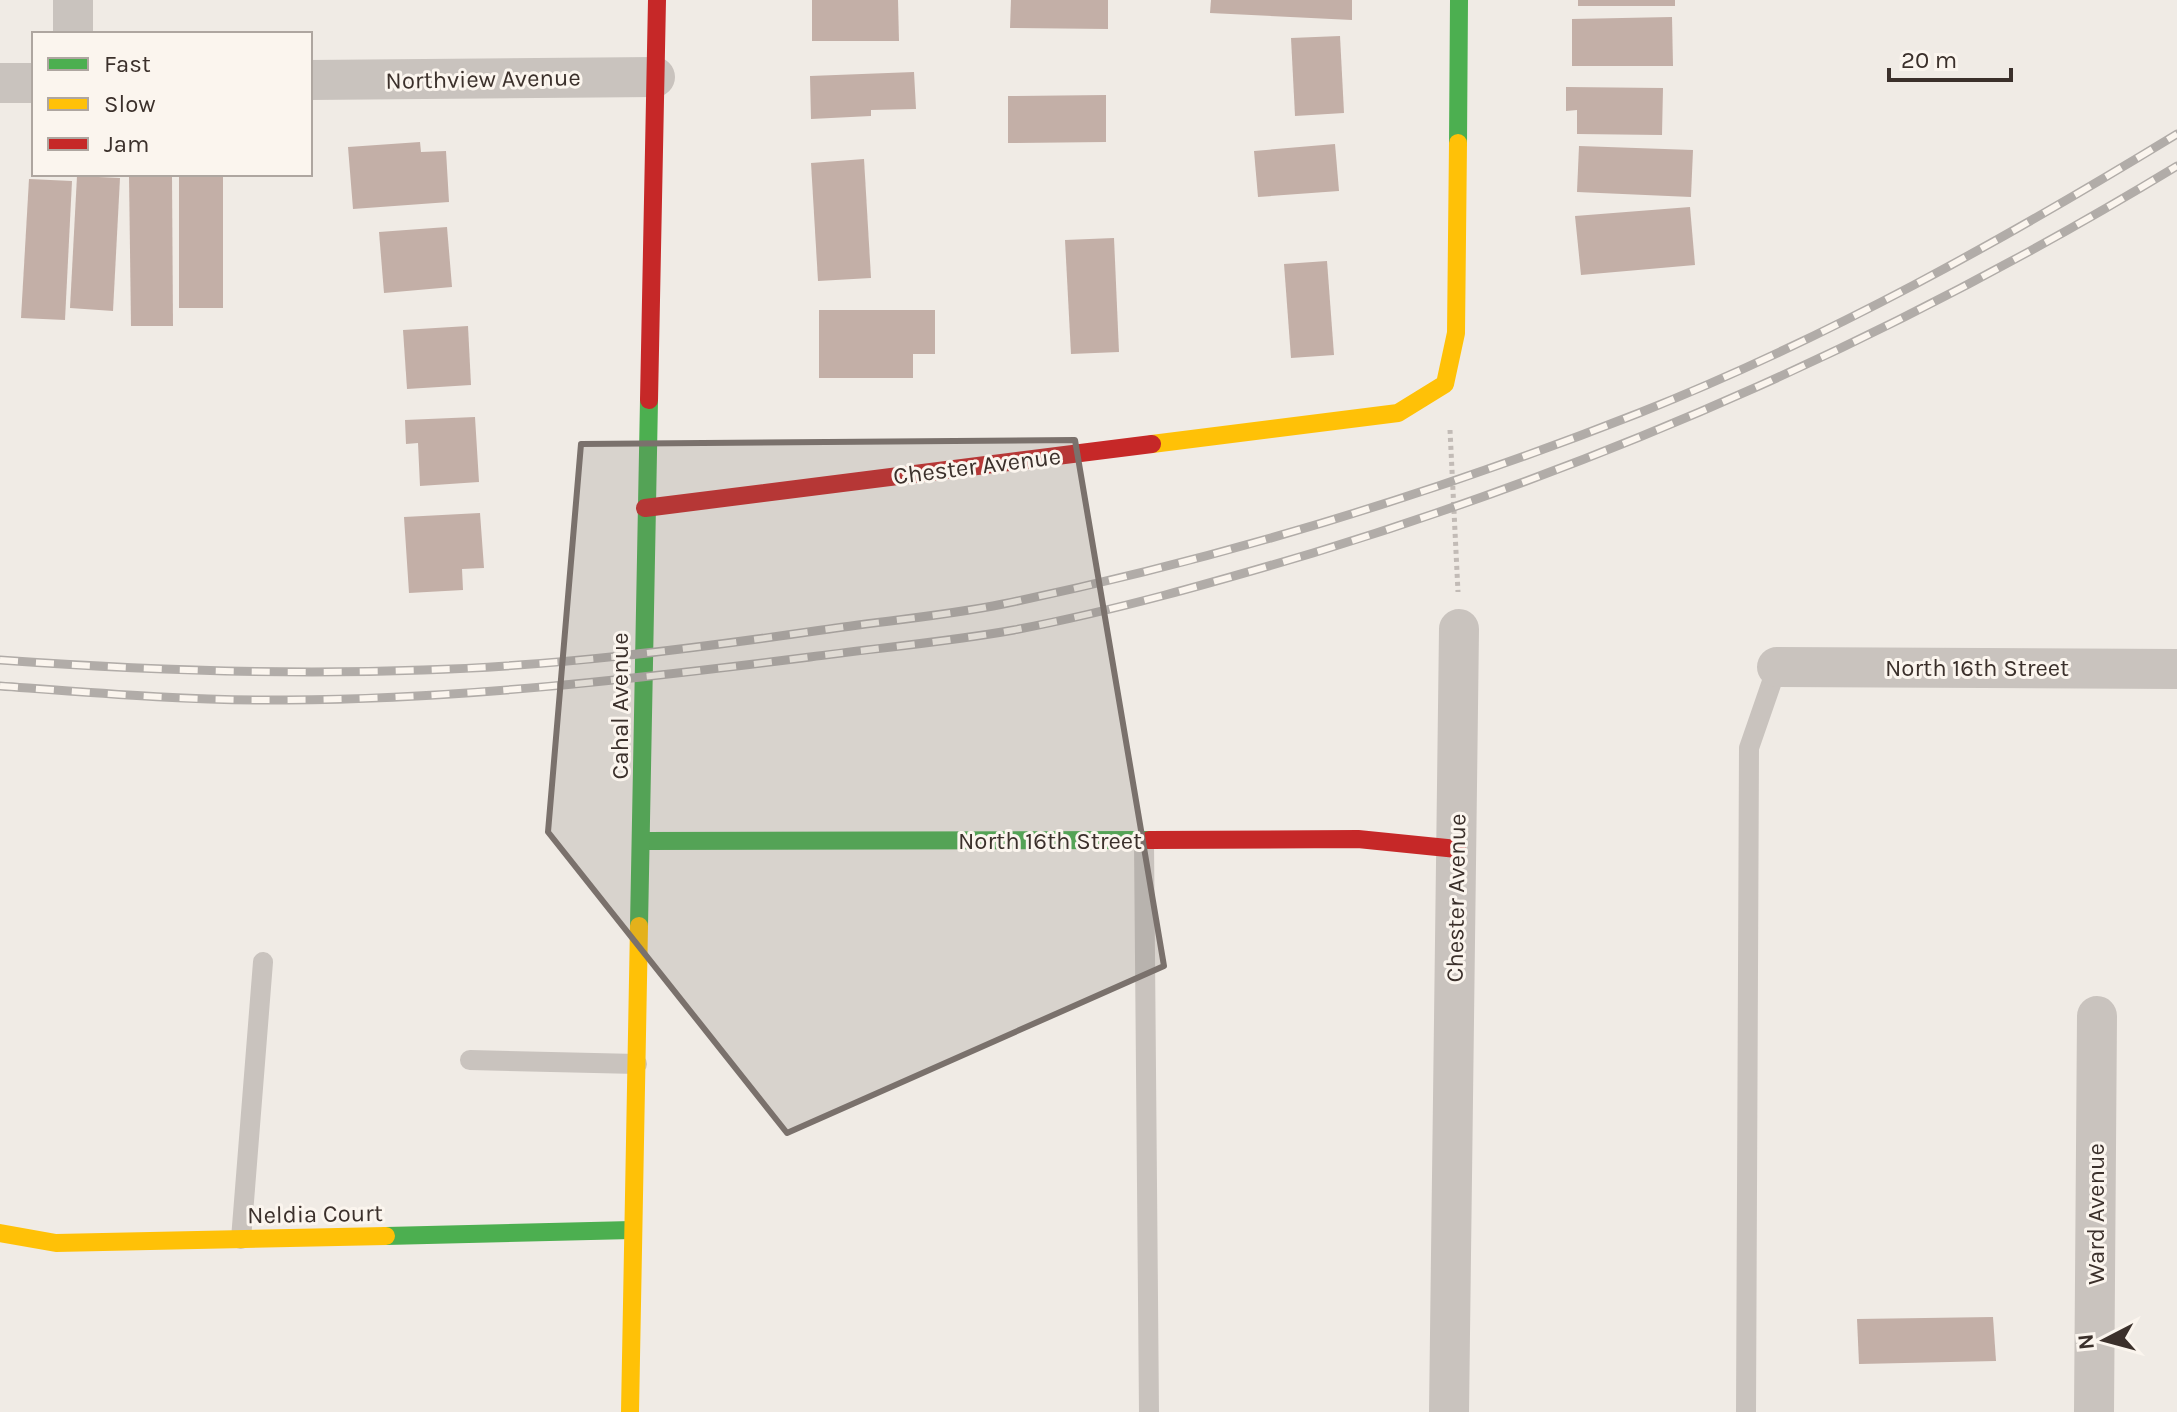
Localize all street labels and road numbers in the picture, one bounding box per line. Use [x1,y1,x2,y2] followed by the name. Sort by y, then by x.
[385,63,581,95] street label: Northview Avenue
[892,442,1062,490] street label: Chester Avenue
[606,632,634,780] street label: Cahal Avenue
[1885,654,2069,682] street label: North 16th Street
[1441,813,1471,983] street label: Chester Avenue
[958,827,1142,855] street label: North 16th Street
[2082,1143,2110,1285] street label: Ward Avenue
[247,1199,383,1229] street label: Neldia Court

